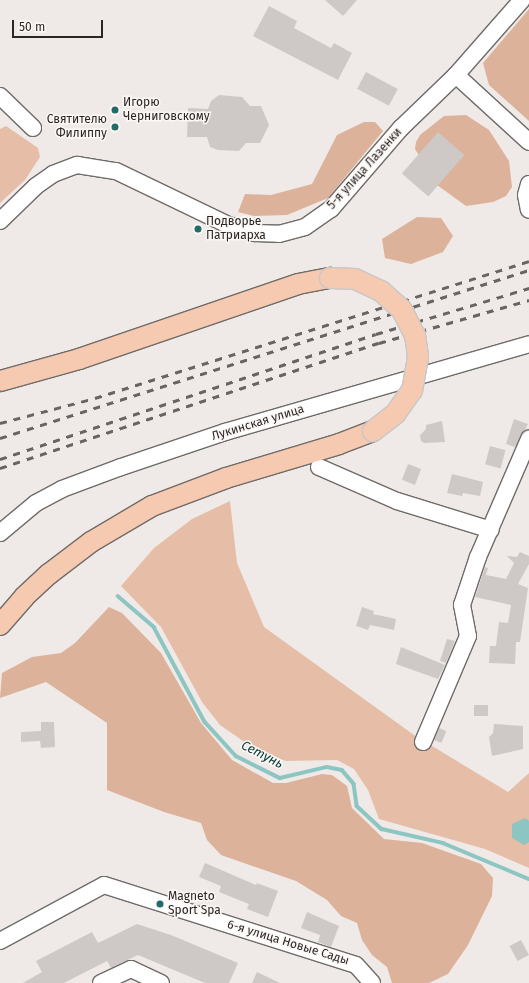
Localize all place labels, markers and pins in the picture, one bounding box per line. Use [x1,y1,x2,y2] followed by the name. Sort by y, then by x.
[123,96,210,124] place label: Игорю Черниговскому
[110,105,120,115] marker: Игорю Черниговскому
[47,113,107,141] place label: Святителю Филиппу
[110,122,120,132] marker: Святителю Филиппу
[206,215,266,243] place label: Подворье Патриарха
[193,224,203,234] marker: Подворье Патриарха
[168,890,221,918] place label: Magneto Sport Spa
[155,899,165,909] marker: Magneto Sport Spa

